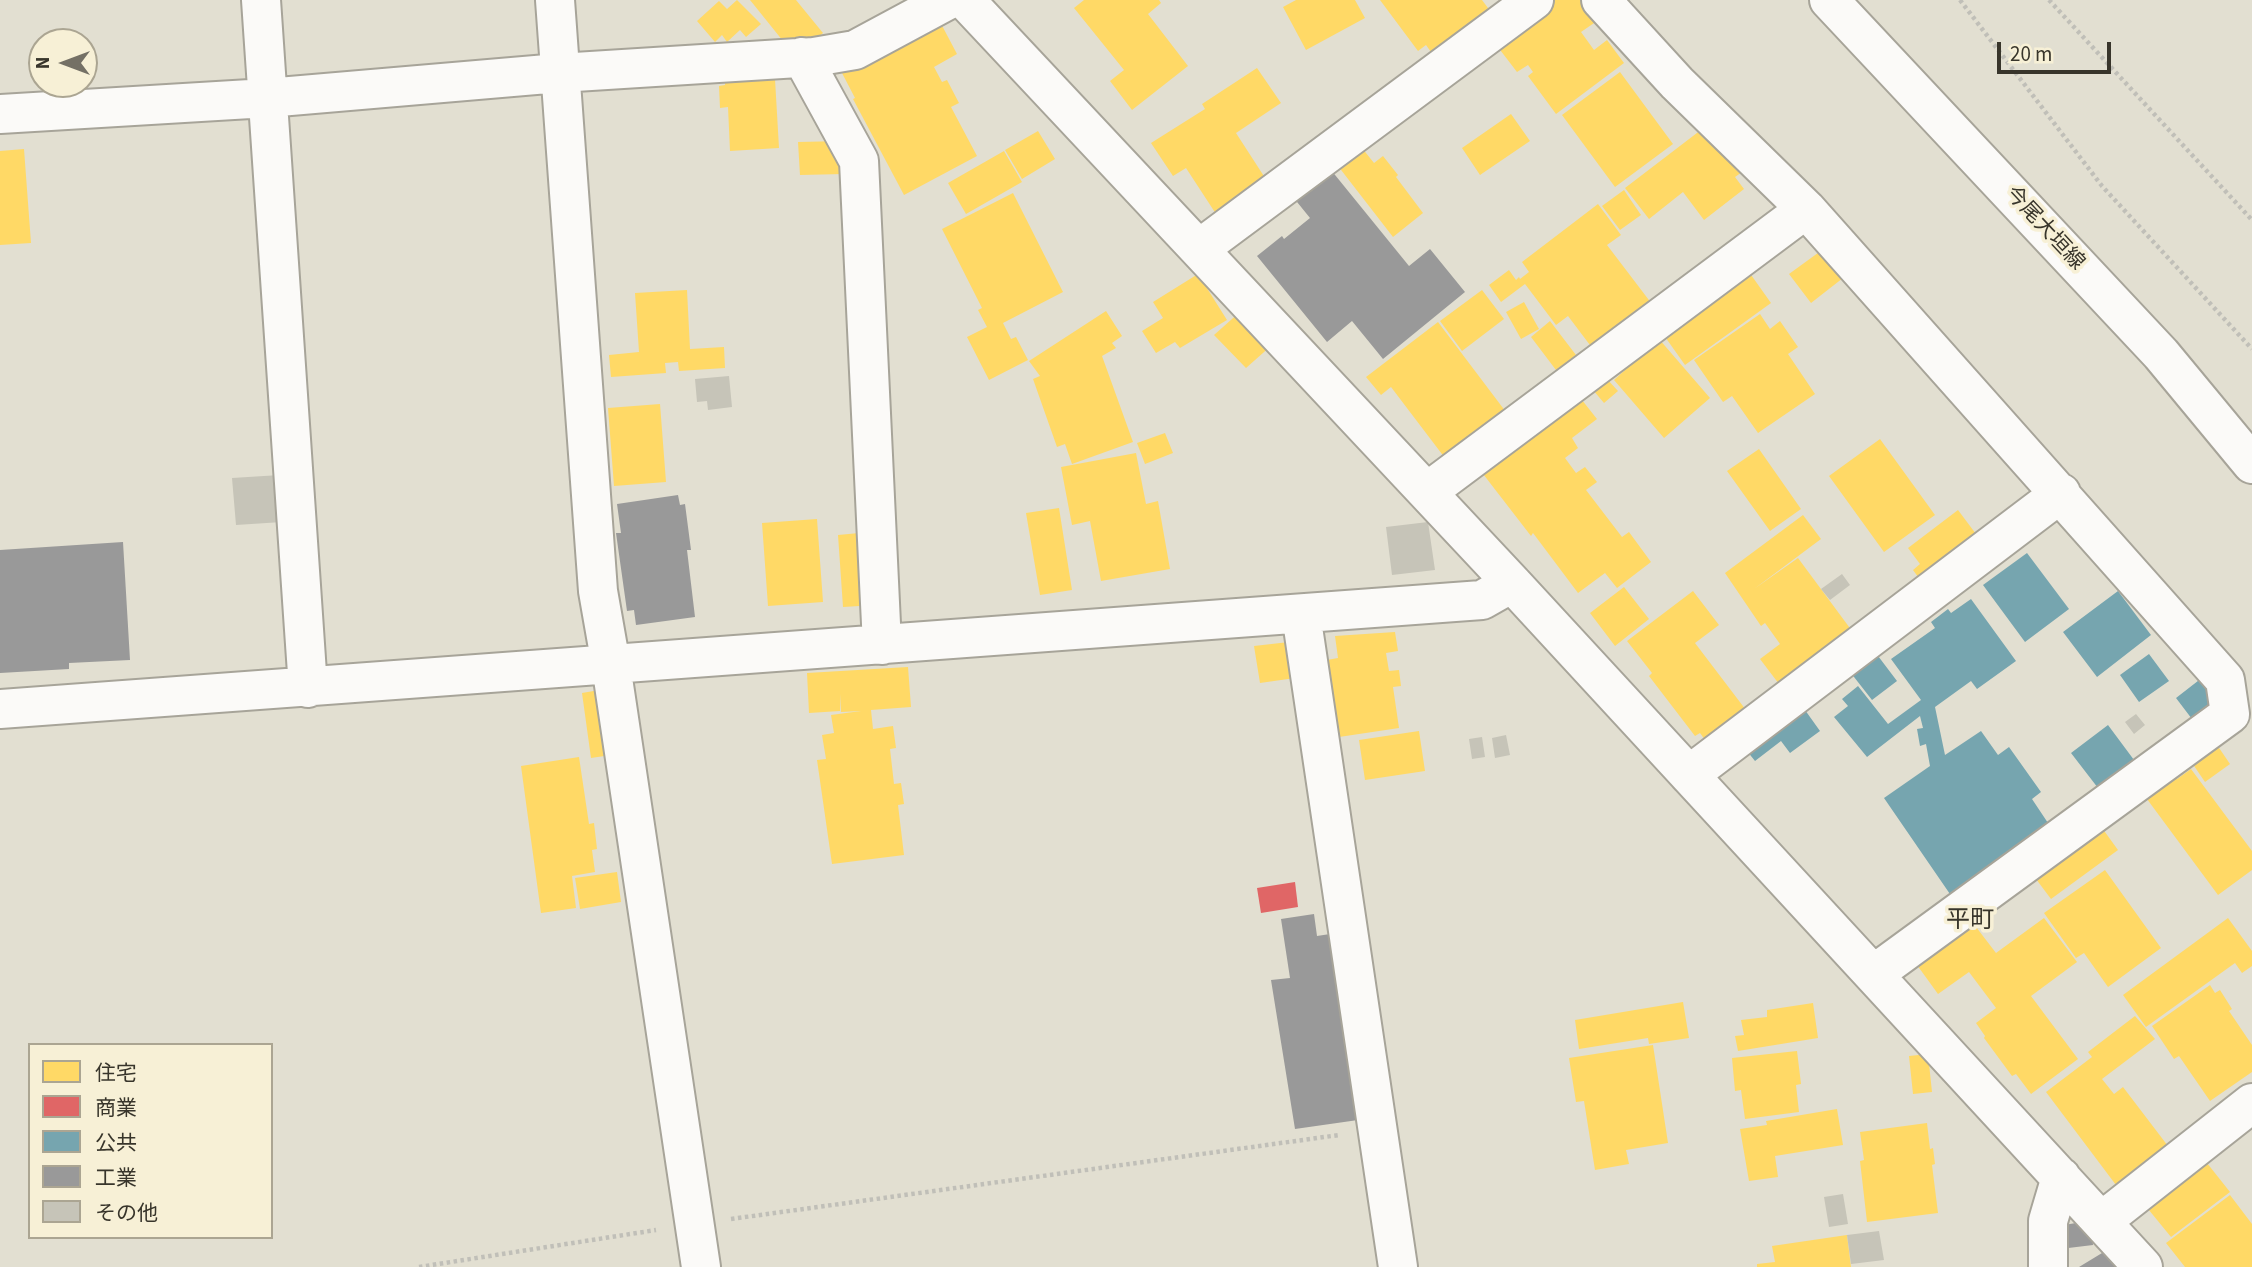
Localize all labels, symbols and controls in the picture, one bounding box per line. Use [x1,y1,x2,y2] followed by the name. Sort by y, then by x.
[28,28,98,98] north arrow
[2000,28,2114,72] scale bar
[2010,39,2052,69] text: 20 m
[30,57,57,69] text: N
[1999,182,2089,276] street label: 今尾大垣線
[1946,908,1994,936] district label: 平町
[28,1043,273,1239] legend
[95,1058,137,1088] text: 住宅
[95,1093,137,1123] text: 商業
[95,1128,137,1158] text: 公共
[95,1163,137,1193] text: 工業
[95,1198,158,1228] text: その他

